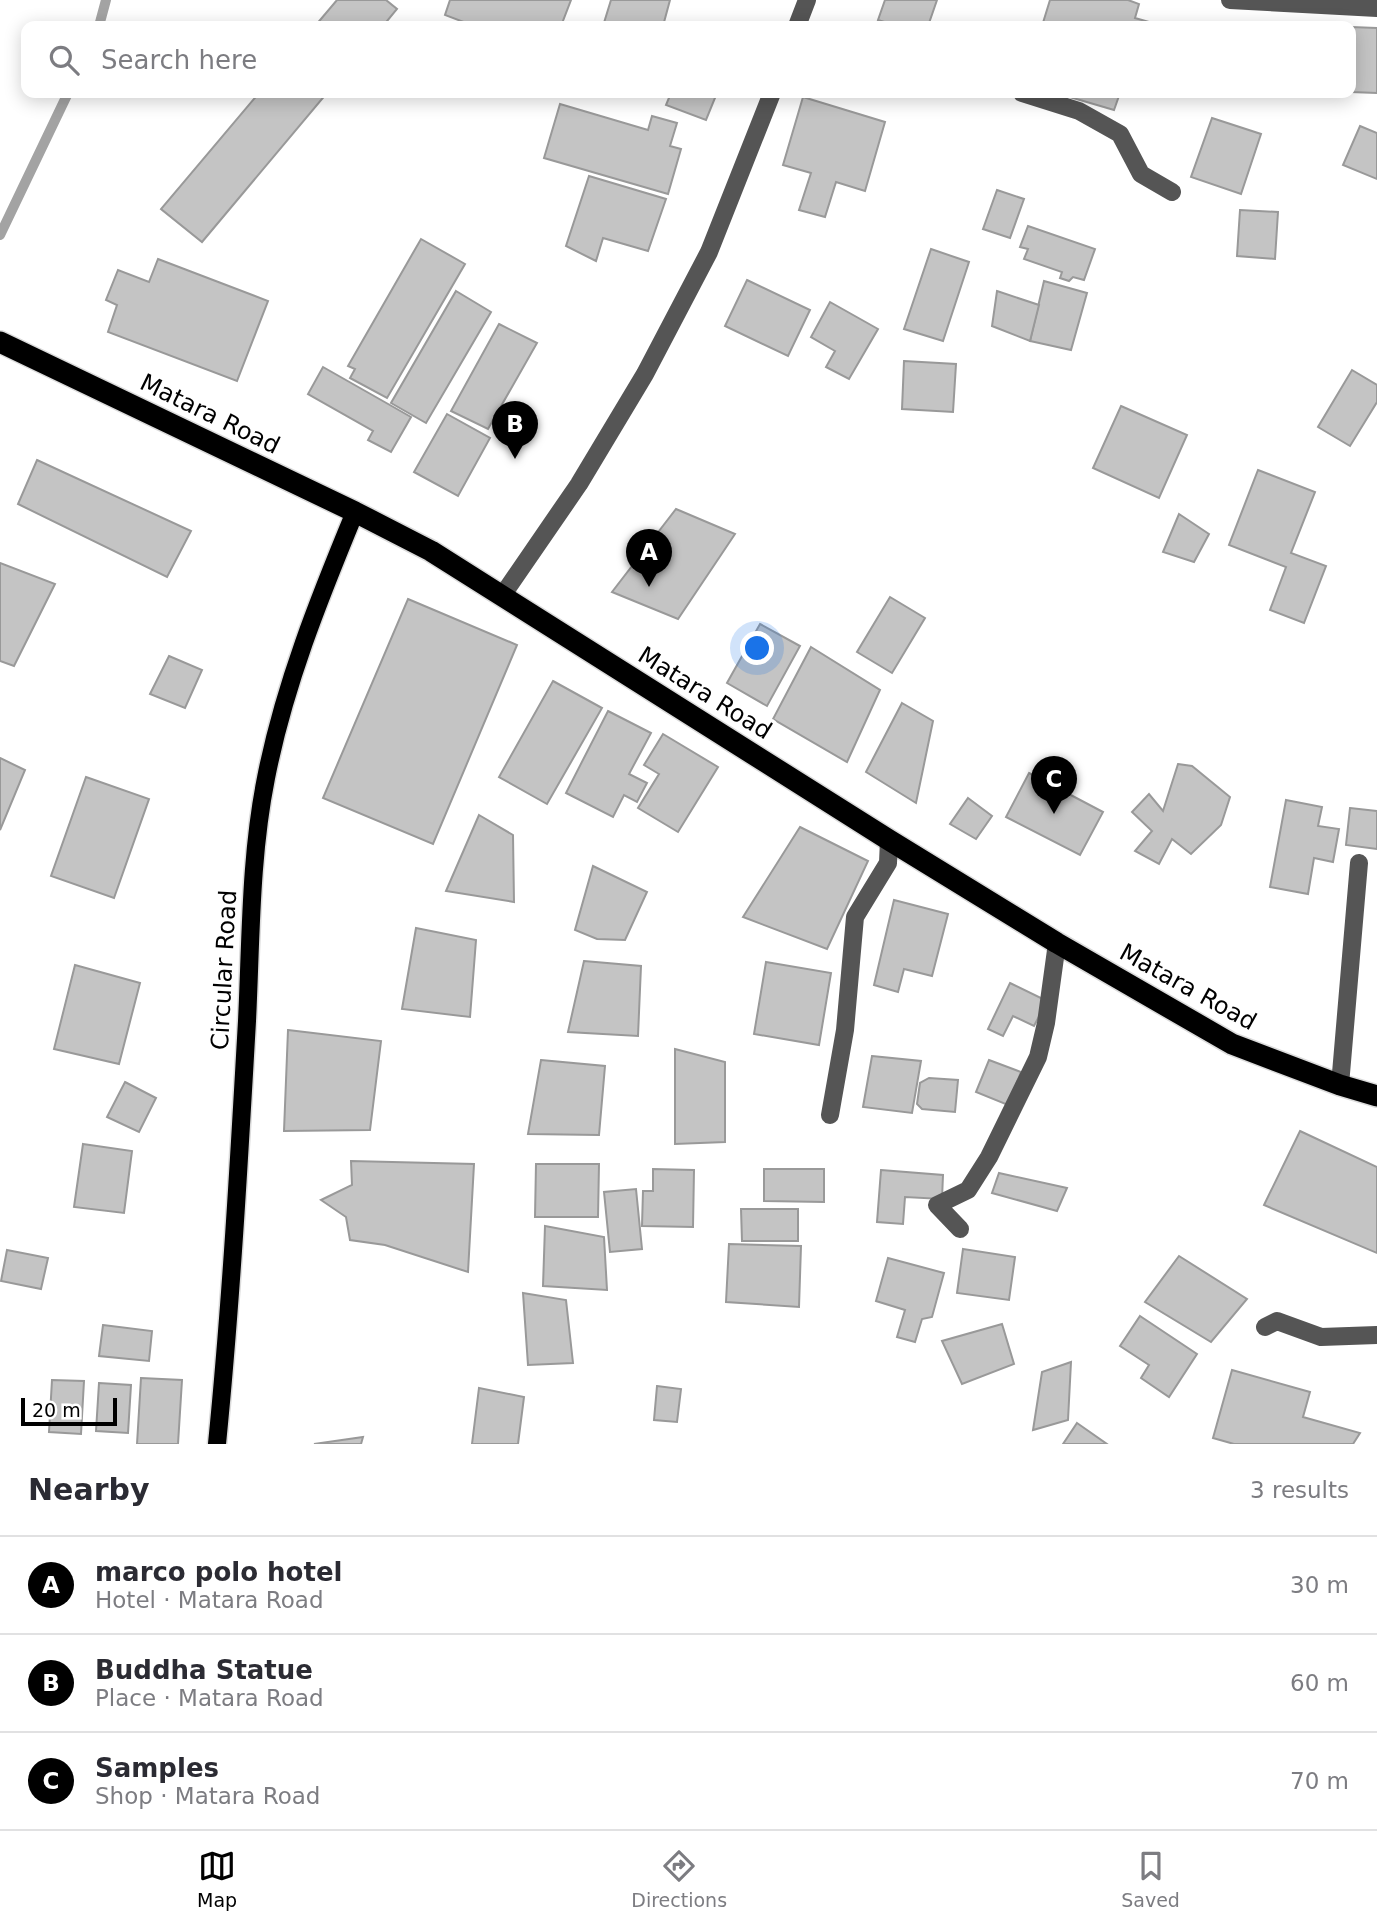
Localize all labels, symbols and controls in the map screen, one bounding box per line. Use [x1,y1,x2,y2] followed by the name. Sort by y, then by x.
[21,21,1356,98] search box
[45,41,83,79] icon: search
[101,45,257,75] text: Search here
[136,368,284,460] street label: Matara Road
[492,401,538,459] pin: B
[626,529,672,587] pin: A
[740,631,774,665] your location
[633,641,777,745] street label: Matara Road
[1031,756,1077,814] pin: C
[206,889,242,1051] street label: Circular Road
[1115,938,1261,1036] street label: Matara Road
[21,1395,117,1427] scale bar
[32,1399,81,1421] text: 20 m
[28,1472,150,1507] text: Nearby
[1250,1477,1349,1503] text: 3 results
[95,1557,342,1587] text: marco polo hotel
[42,1572,60,1598] text: A
[1290,1572,1349,1598] text: 30 m
[95,1587,323,1613] text: Hotel · Matara Road
[95,1655,313,1685] text: Buddha Statue
[42,1670,60,1696] text: B
[1290,1670,1349,1696] text: 60 m
[95,1685,324,1711] text: Place · Matara Road
[95,1753,219,1783] text: Samples
[43,1768,59,1794] text: C
[1290,1768,1349,1794] text: 70 m
[95,1783,320,1809] text: Shop · Matara Road
[197,1847,237,1911] tab: Map
[631,1847,727,1911] tab: Directions
[1121,1847,1180,1911] tab: Saved

